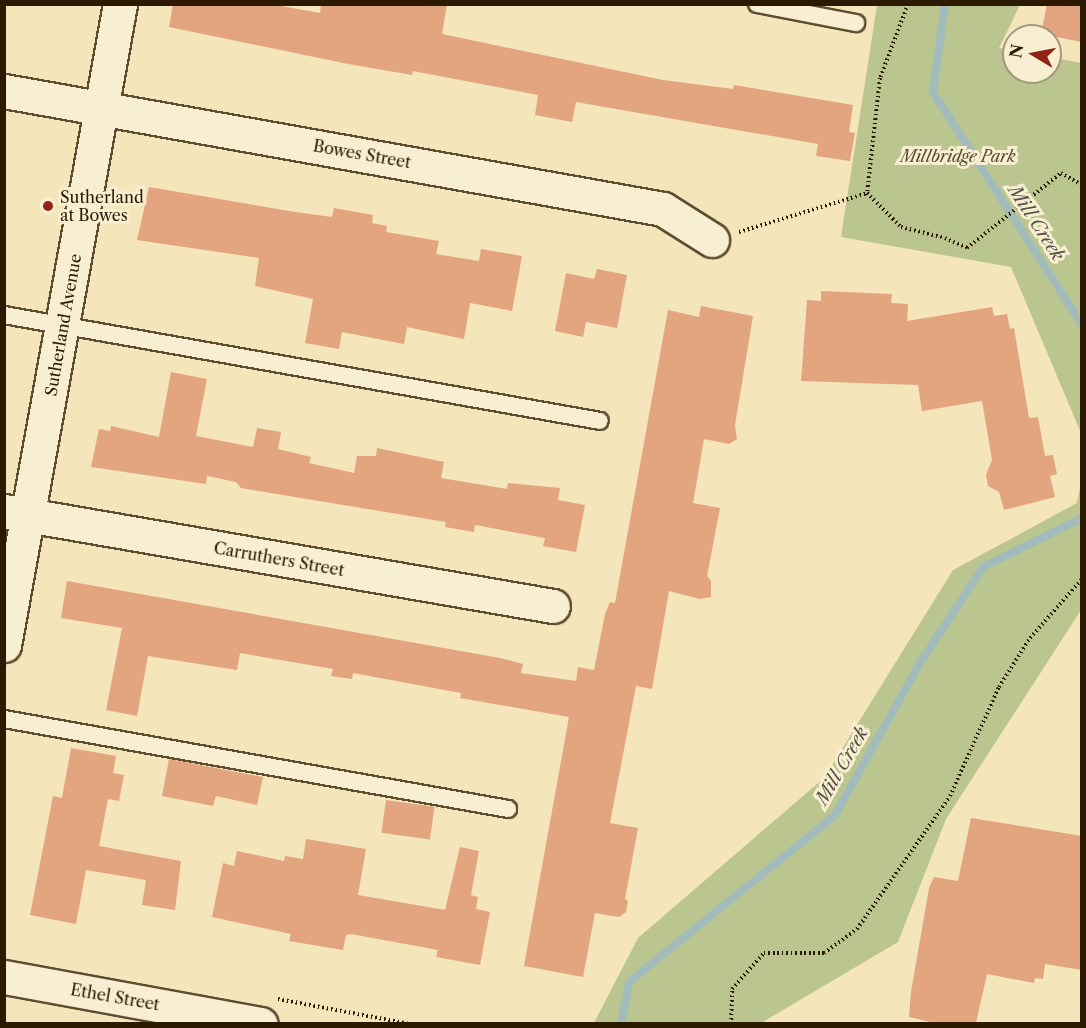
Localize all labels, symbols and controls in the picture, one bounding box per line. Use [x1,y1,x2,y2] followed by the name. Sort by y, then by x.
[1002,24,1062,84] north arrow
[1005,43,1027,60] text: N
[312,136,412,172] street label: Bowes Street
[900,146,1016,166] park label: Millbridge Park
[1004,181,1068,265] water label: Mill Creek
[60,187,144,225] place label: Sutherland at Bowes
[41,199,55,213] marker: Sutherland at Bowes
[41,252,85,398] street label: Sutherland Avenue
[212,538,346,580] street label: Carruthers Street
[811,723,873,809] water label: Mill Creek
[69,980,161,1014] street label: Ethel Street

